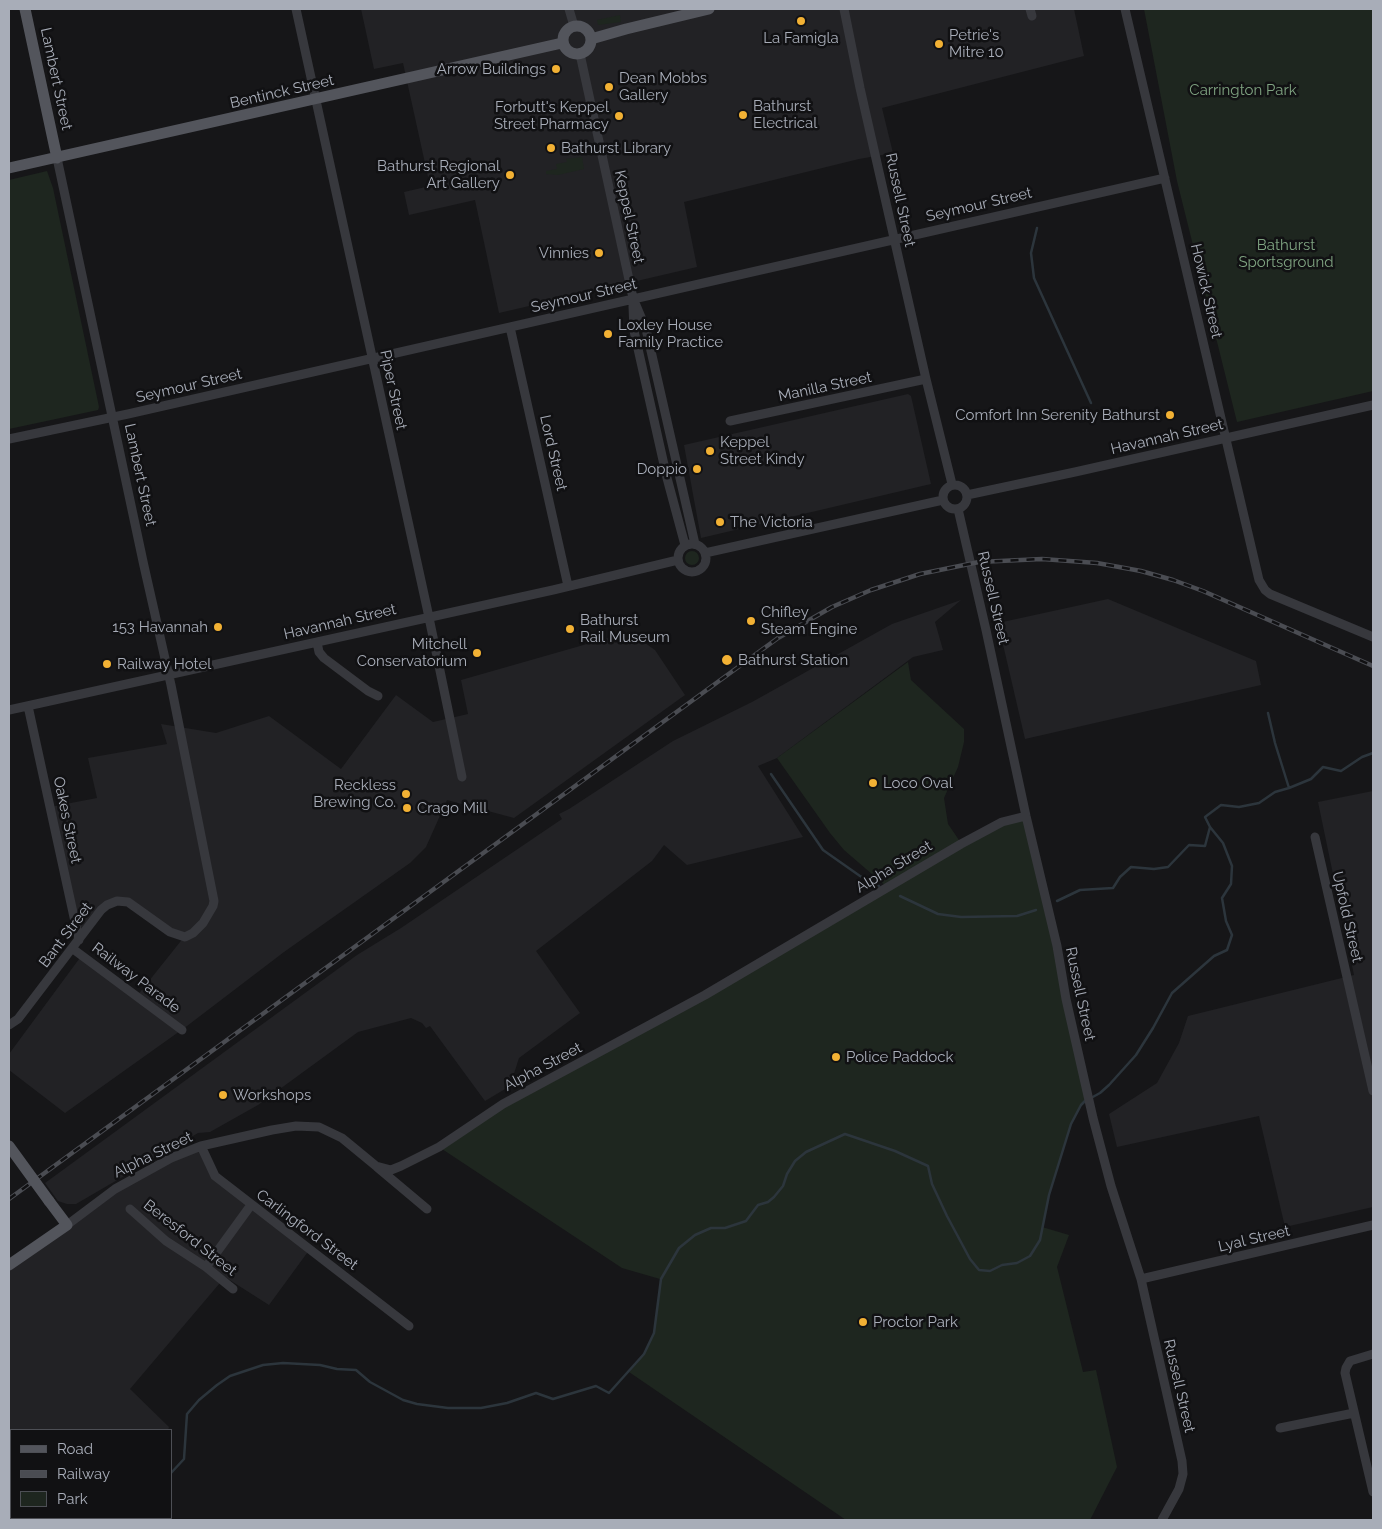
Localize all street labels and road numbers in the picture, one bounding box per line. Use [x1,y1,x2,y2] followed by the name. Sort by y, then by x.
[36,26,76,132] street label: Lambert Street
[228,71,336,113] street label: Bentinck Street
[881,151,919,249] street label: Russell Street
[610,169,648,265] street label: Keppel Street
[924,184,1034,226] street label: Seymour Street
[1186,242,1226,340] street label: Howick Street
[529,275,639,317] street label: Seymour Street
[376,348,410,432] street label: Piper Street
[134,365,244,407] street label: Seymour Street
[777,368,873,406] street label: Manilla Street
[536,413,570,493] street label: Lord Street
[1109,415,1225,459] street label: Havannah Street
[120,422,160,528] street label: Lambert Street
[973,549,1013,647] street label: Russell Street
[282,600,398,644] street label: Havannah Street
[49,775,85,865] street label: Oakes Street
[853,837,935,897] street label: Alpha Street
[1328,870,1366,964] street label: Upfold Street
[36,899,96,971] street label: Bant Street
[88,939,184,1017] street label: Railway Parade
[1061,945,1099,1043] street label: Russell Street
[501,1039,585,1095] street label: Alpha Street
[110,1128,196,1182] street label: Alpha Street
[253,1186,361,1274] street label: Carlingford Street
[140,1196,240,1280] street label: Beresford Street
[1216,1222,1292,1256] street label: Lyal Street
[1159,1337,1199,1435] street label: Russell Street

